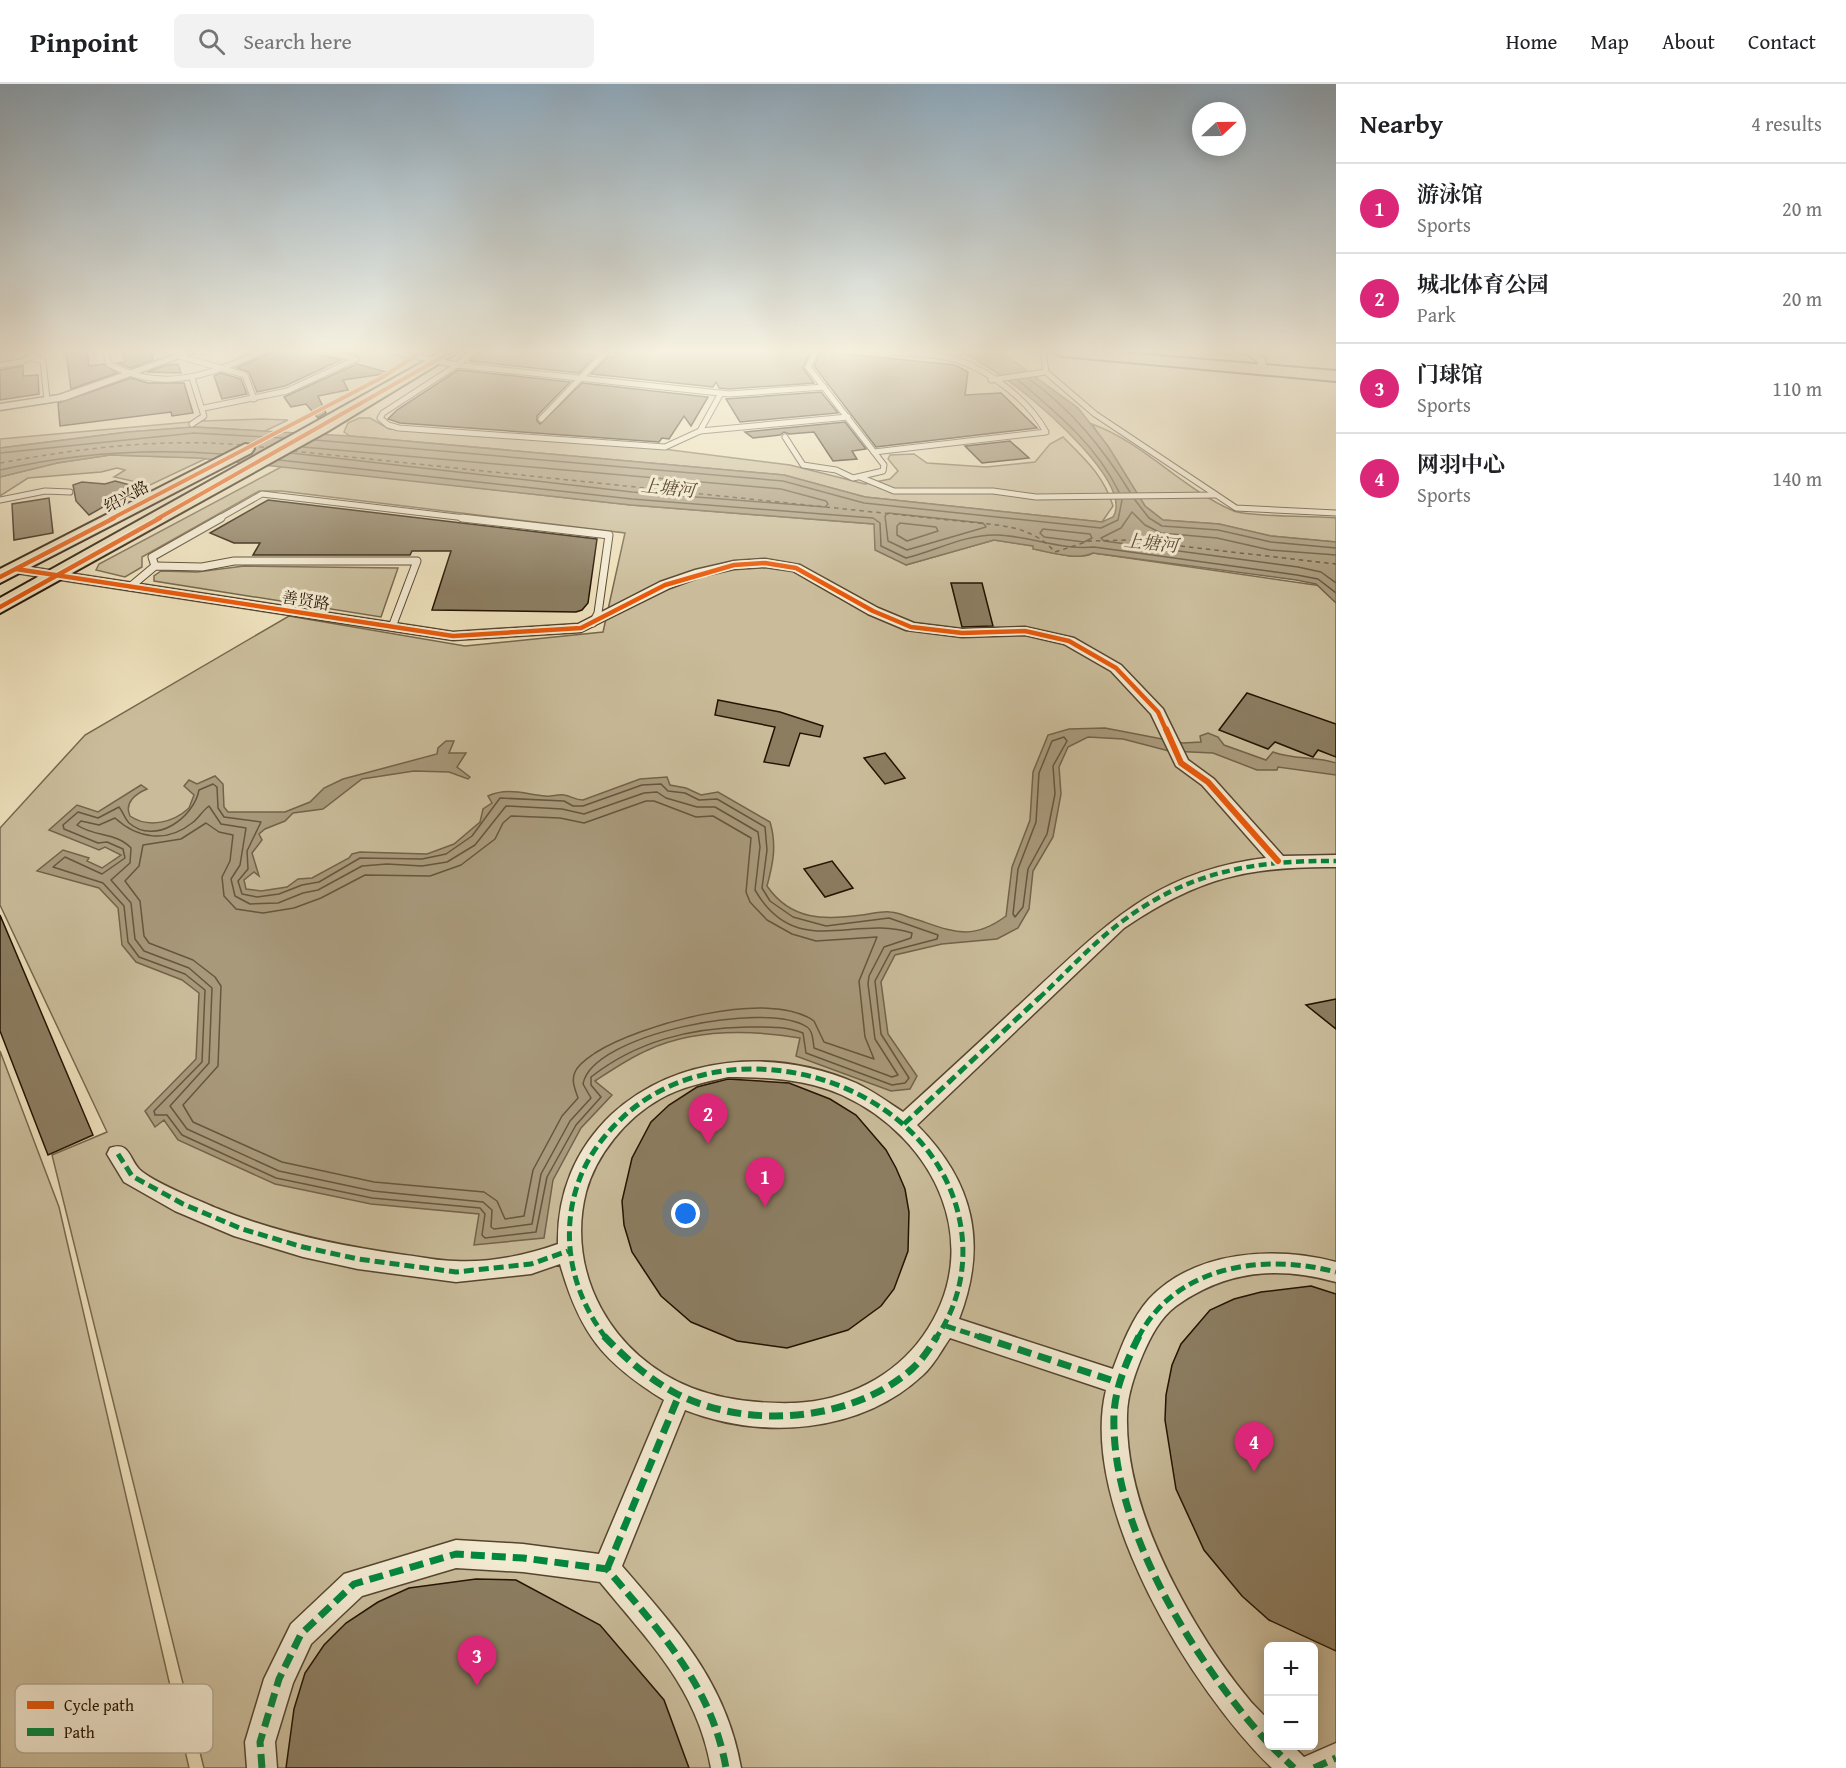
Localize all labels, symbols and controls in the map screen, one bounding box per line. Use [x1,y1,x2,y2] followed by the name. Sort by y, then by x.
[174,14,594,68] search box
[30,21,138,62] text: Pinpoint
[195,25,228,58] icon: search
[243,25,352,57] text: Search here
[1506,26,1557,57] text: Home
[1590,26,1629,57] text: Map
[1662,26,1715,57] text: About
[1748,26,1816,57] text: Contact
[1192,102,1246,156] north arrow
[1360,104,1443,143] text: Nearby
[1751,109,1822,138] text: 4 results
[1417,178,1483,210] text: 游泳馆
[1374,194,1385,223] text: 1
[1782,194,1822,223] text: 20 m
[1417,210,1471,239] text: Sports
[1417,268,1549,300] text: 城北体育公园
[1374,284,1385,313] text: 2
[1782,284,1822,313] text: 20 m
[1417,300,1456,329] text: Park
[1417,358,1483,390] text: 门球馆
[1374,374,1385,403] text: 3
[1772,374,1822,403] text: 110 m
[1417,390,1471,419] text: Sports
[1417,448,1505,480] text: 网羽中心
[1374,464,1385,493] text: 4
[1772,464,1822,493] text: 140 m
[640,471,699,504] water label: 上塘河
[99,474,153,518] street label: 绍兴路
[1417,480,1471,509] text: Sports
[1123,526,1182,559] water label: 上塘河
[280,584,332,616] street label: 善贤路
[688,1094,728,1144] pin: 2
[746,1158,784,1207] pin: 1
[671,1199,700,1228] your location
[1234,1422,1274,1472] pin: 4
[458,1636,496,1686] pin: 3
[1264,1642,1318,1750] map controls
[1264,1642,1318,1696] button: +
[15,1684,213,1753] legend
[64,1693,134,1717] text: Cycle path
[1264,1696,1318,1750] button: −
[64,1720,95,1744] text: Path

